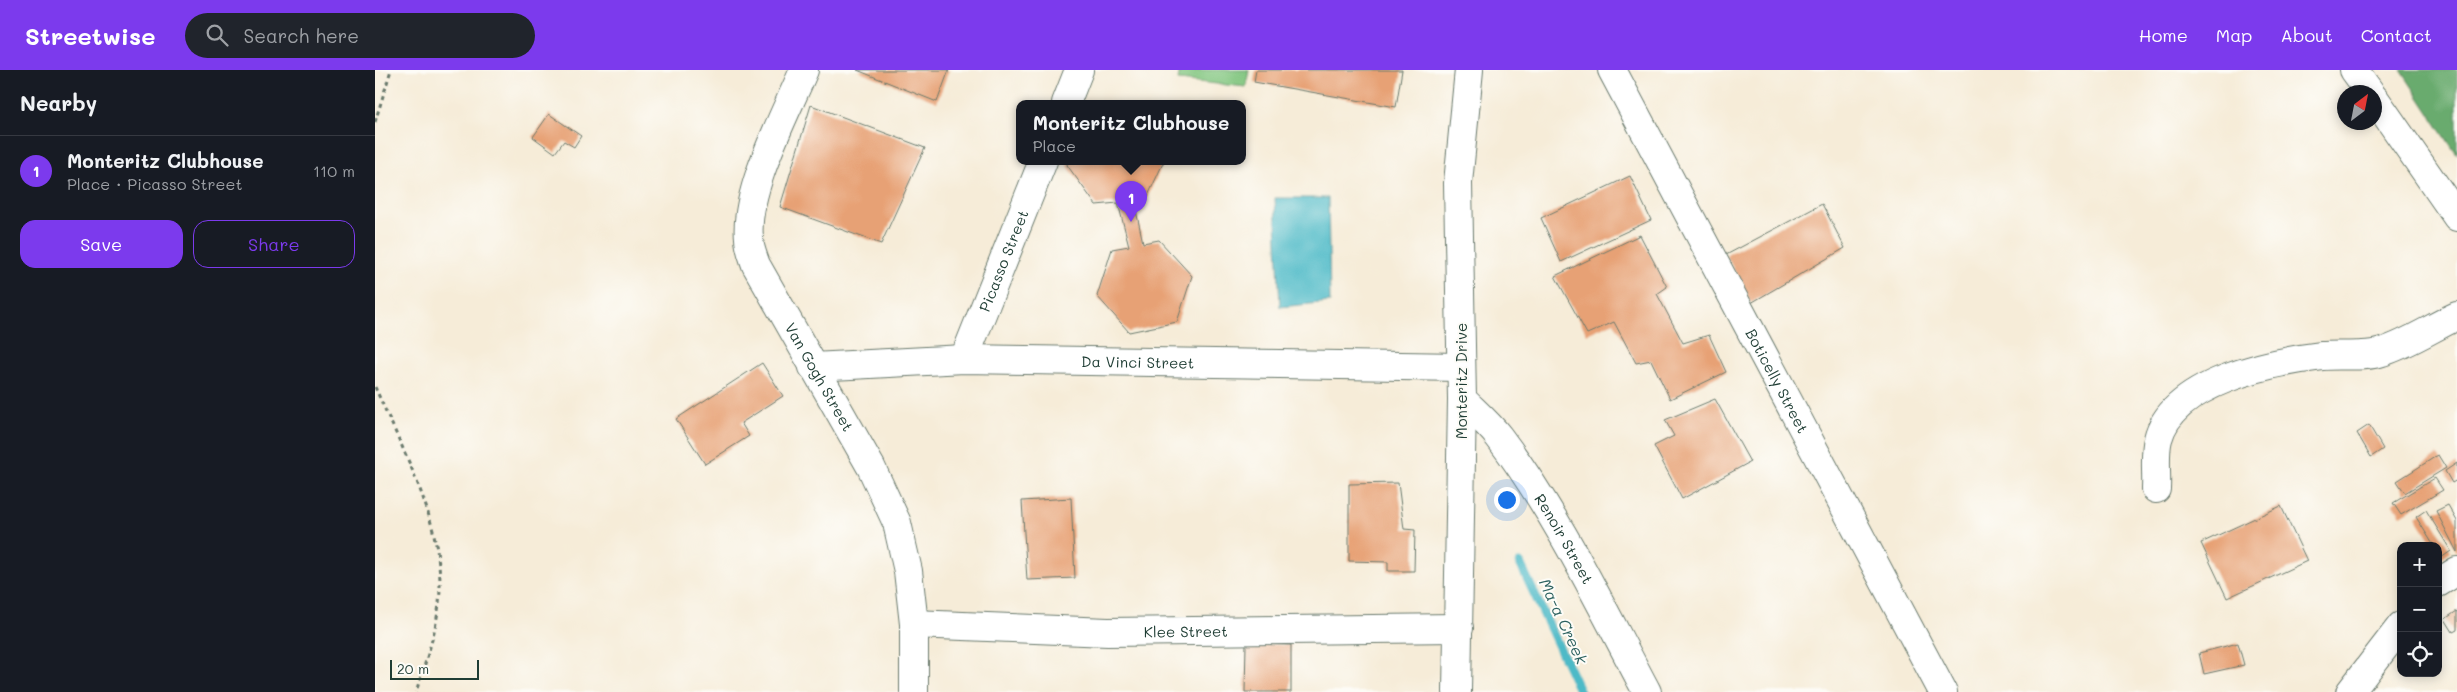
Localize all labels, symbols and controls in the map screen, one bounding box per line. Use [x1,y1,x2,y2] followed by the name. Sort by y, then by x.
[185,13,535,58] search box
[25,20,155,51] text: Streetwise
[203,21,231,49] icon: search
[243,23,359,48] text: Search here
[2139,23,2188,47] text: Home
[2216,23,2252,47] text: Map
[2280,23,2333,47] text: About
[2361,23,2432,47] text: Contact
[2337,85,2382,130] north arrow
[20,89,97,116] text: Nearby
[1016,100,1246,165] popup
[1033,110,1229,135] text: Monteritz Clubhouse
[1033,135,1076,156] text: Place
[67,148,263,173] text: Monteritz Clubhouse
[32,160,40,181] text: 1
[313,160,355,181] text: 110 m
[67,173,242,194] text: Place · Picasso Street
[1115,181,1147,222] pin: 1
[974,207,1033,314] street label: Picasso Street
[20,220,183,268] button: Save
[193,220,355,268] button: Share
[781,319,858,435] street label: Van Gogh Street
[1451,323,1471,439] street label: Monteritz Drive
[1741,325,1813,436] street label: Boticelly Street
[1081,351,1194,373] street label: Da Vinci Street
[1494,487,1520,513] your location
[1530,490,1598,587] street label: Renoir Street
[2397,542,2442,677] map controls
[2397,542,2442,587] button: +
[1535,575,1593,668] water label: Ma-a Creek
[2397,587,2442,632] button: −
[1144,621,1228,642] street label: Klee Street
[2397,632,2442,677] button: locate
[390,657,479,680] scale bar
[397,659,429,678] text: 20 m

